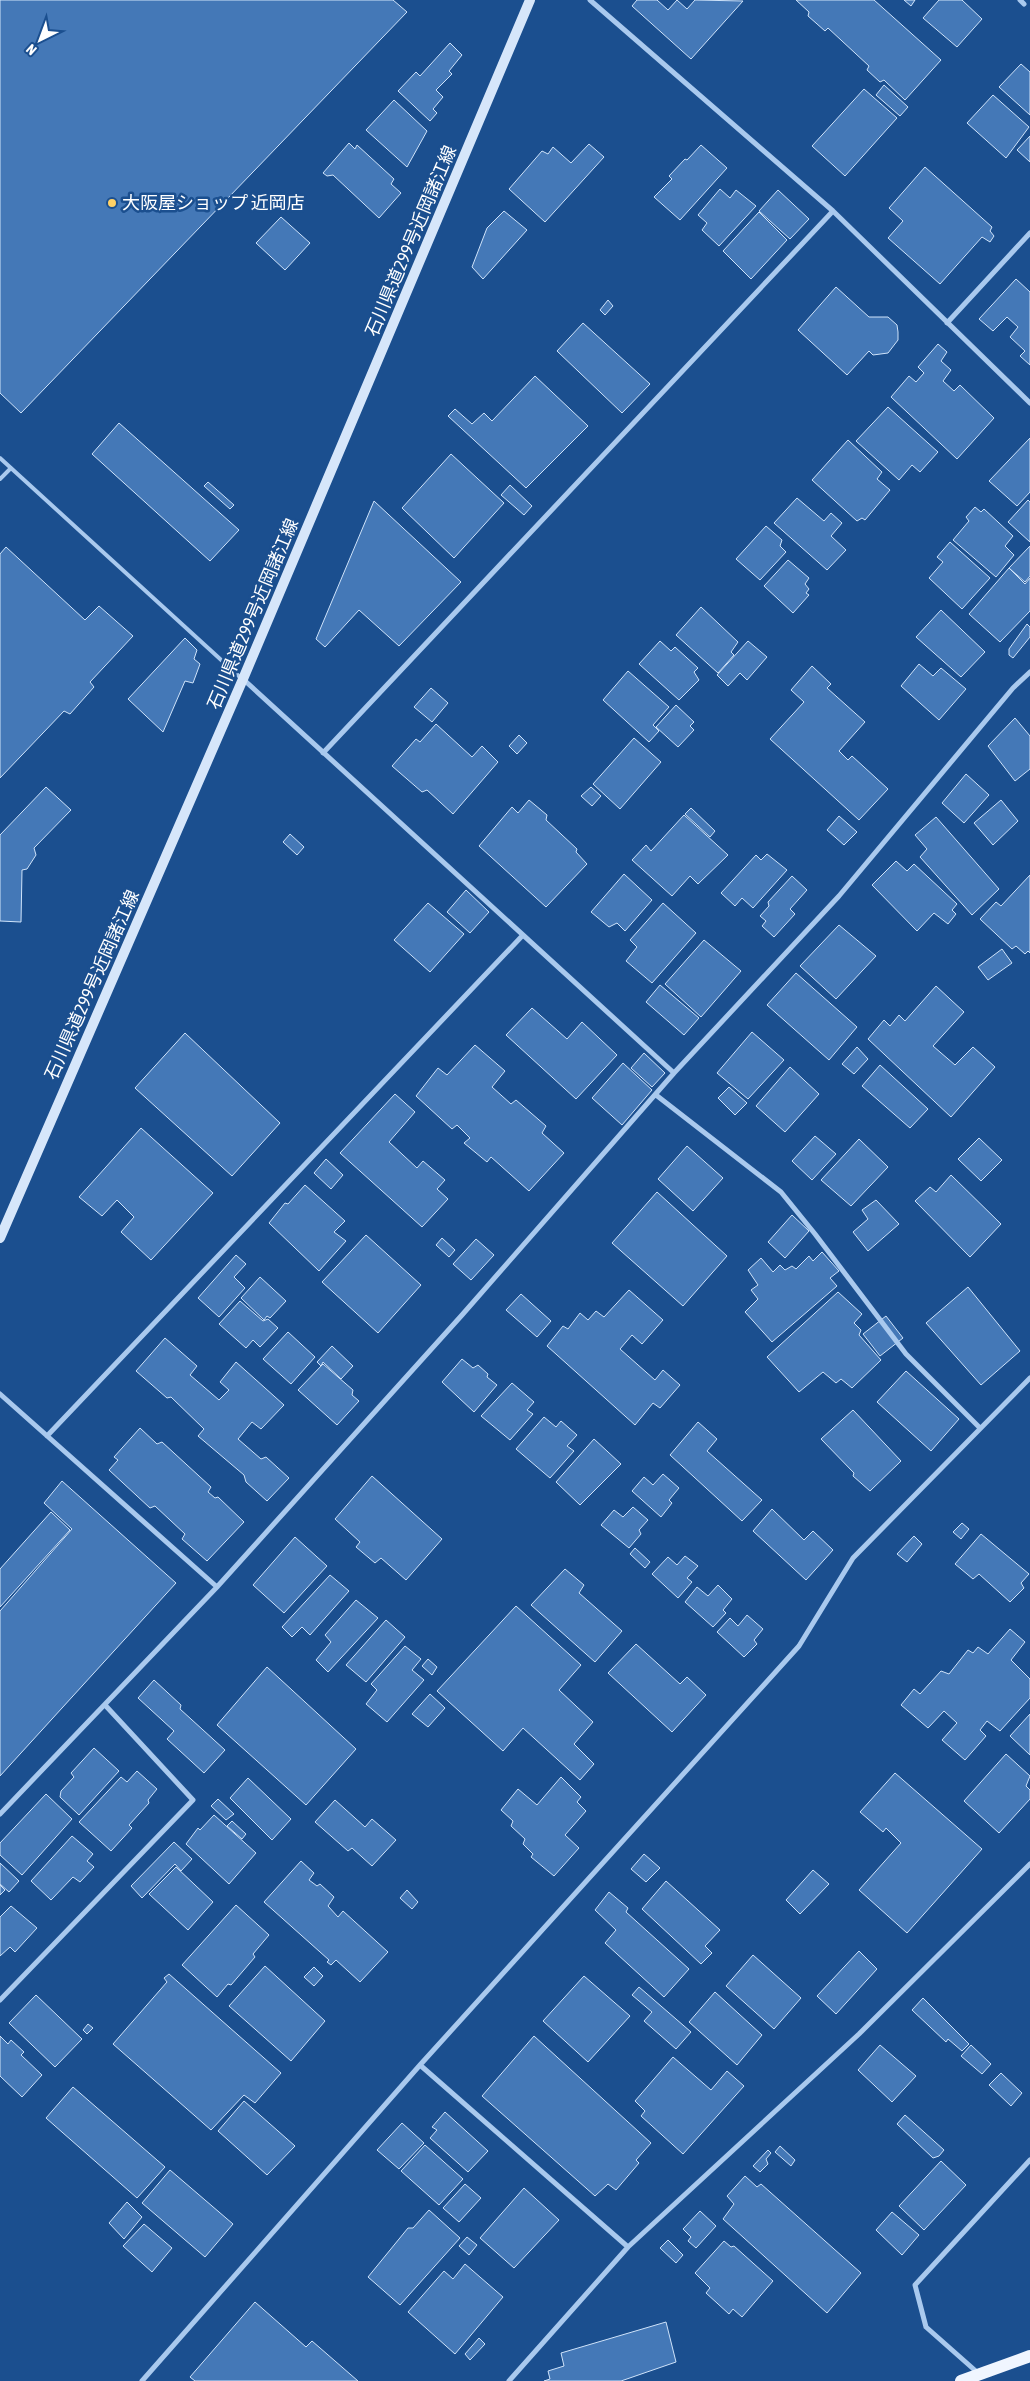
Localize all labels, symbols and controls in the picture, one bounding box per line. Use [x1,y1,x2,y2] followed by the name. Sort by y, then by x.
[15,15,65,65] north arrow
[23,41,40,58] text: N
[361,142,460,339] street label: 石川県道299号近岡諸江線
[122,192,304,213] place label: 大阪屋ショップ 近岡店
[106,197,118,209] marker: 大阪屋ショップ 近岡店
[203,515,302,712] street label: 石川県道299号近岡諸江線
[40,887,143,1083] street label: 石川県道299号近岡諸江線

